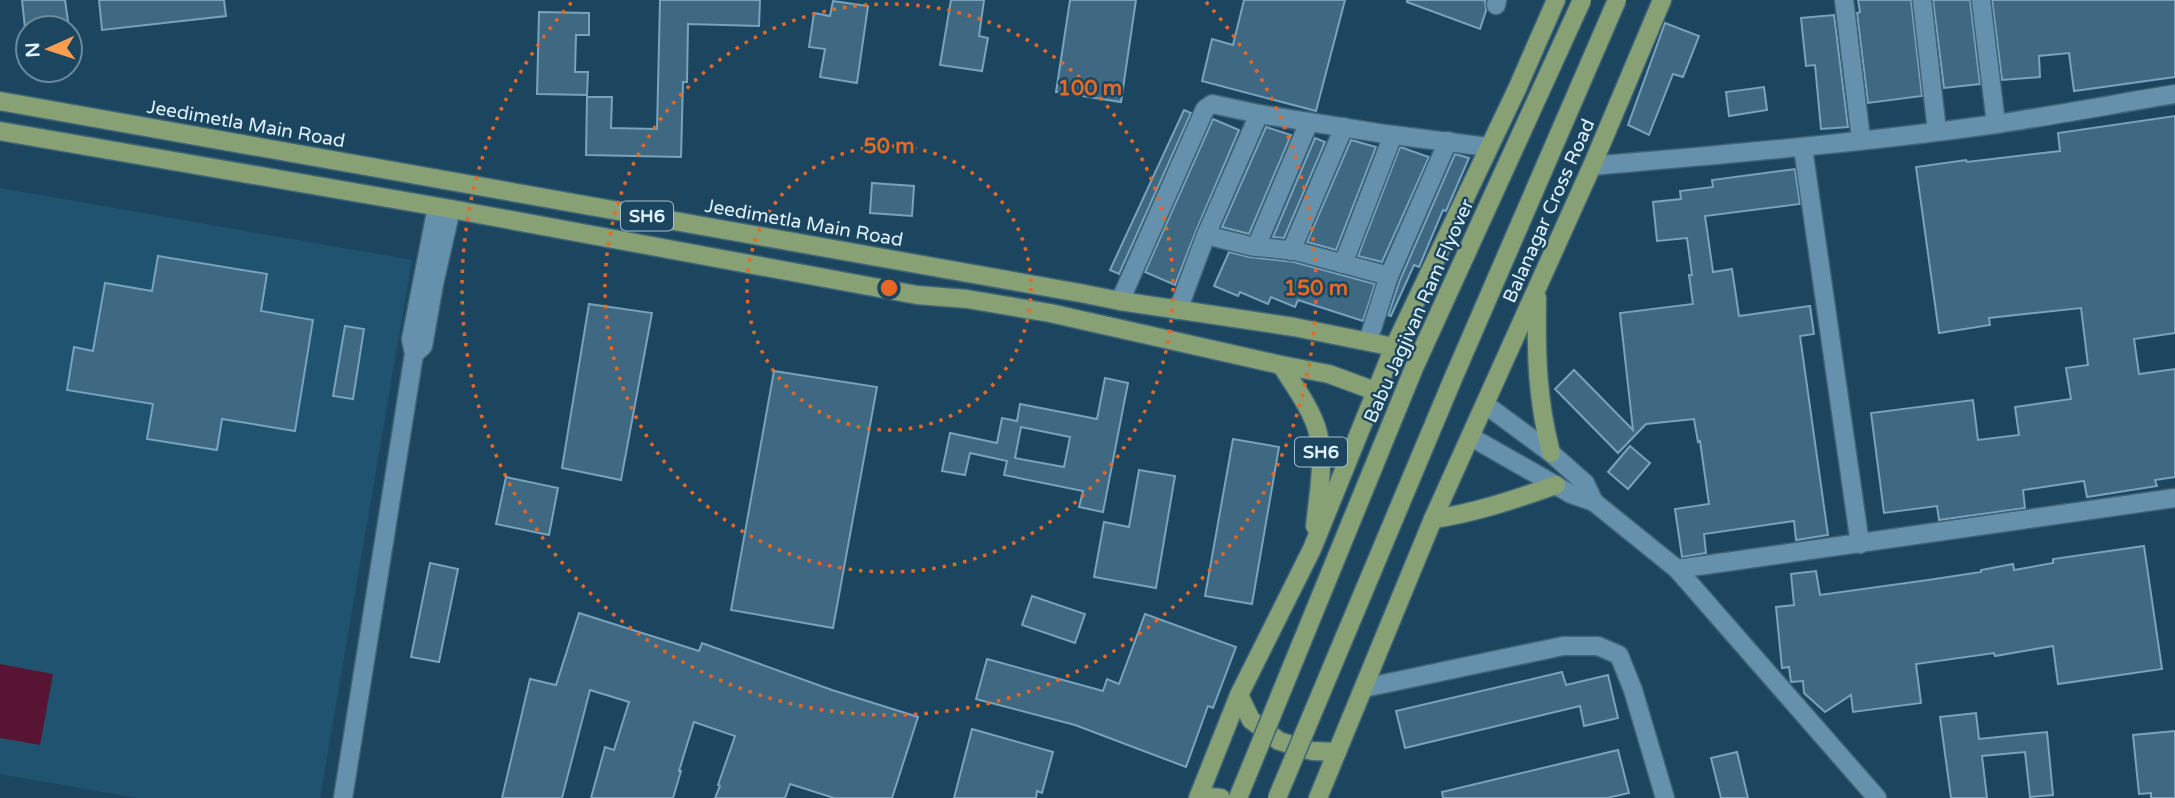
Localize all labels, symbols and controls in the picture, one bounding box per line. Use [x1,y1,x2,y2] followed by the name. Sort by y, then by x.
[14,14,84,84] north arrow
[22,42,44,58] text: N
[1058,76,1122,101] text: 100 m
[145,96,347,152] street label: Jeedimetla Main Road
[1498,116,1600,306] street label: Balanagar Cross Road
[863,134,915,159] text: 50 m
[703,195,905,251] street label: Jeedimetla Main Road
[1360,195,1479,426] street label: Babu Jagjivan Ram Flyover
[621,202,673,230] road number: SH6
[877,276,901,300] centre of rings
[1284,276,1348,301] text: 150 m
[1295,438,1347,466] road number: SH6

